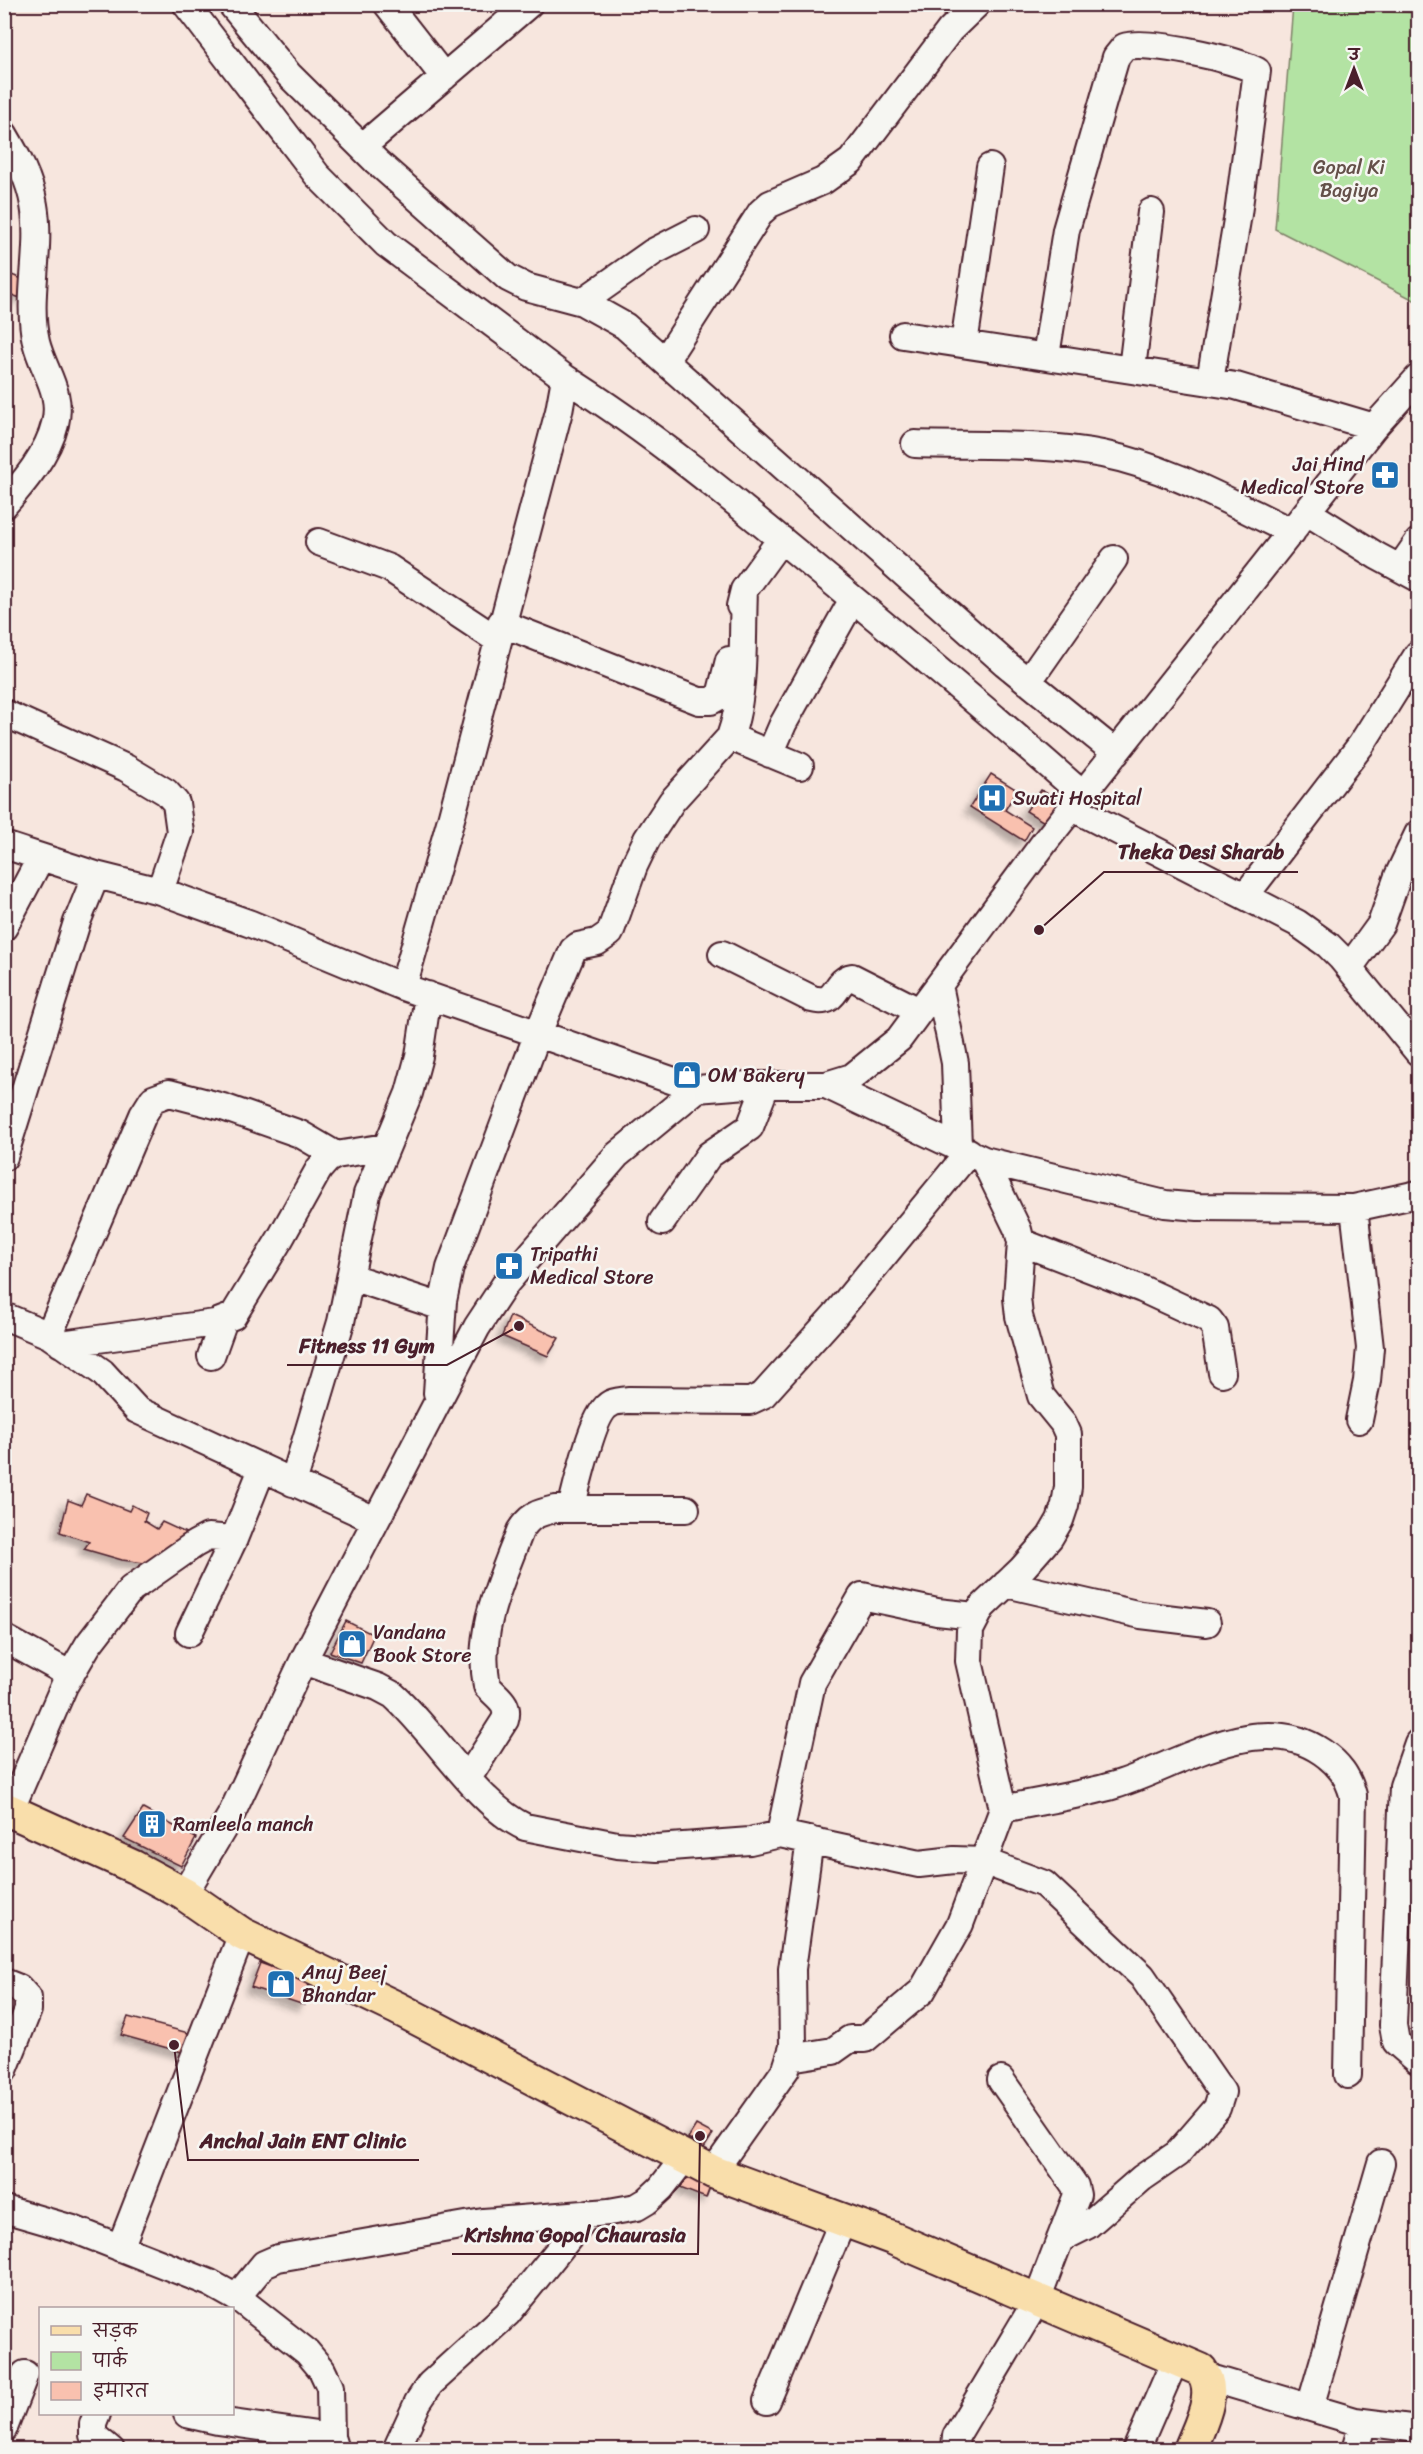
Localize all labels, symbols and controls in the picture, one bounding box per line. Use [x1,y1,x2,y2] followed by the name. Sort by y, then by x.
[1324,39,1384,99] north arrow
[1347,40,1361,69] text: उ
[1313,150,1385,208] park label: Gopal Ki Bagiya
[1240,447,1365,505] place label: Jai Hind Medical Store
[1369,459,1401,491] pharmacy icon: Jai Hind Medical Store
[1013,781,1142,816] place label: Swati Hospital
[976,782,1008,814] hospital icon: Swati Hospital
[1104,833,1298,872] callout: Theka Desi Sharab
[1118,833,1284,871] text: Theka Desi Sharab
[708,1058,805,1093] place label: OM Bakery
[671,1059,703,1091] shop icon: OM Bakery
[530,1237,654,1295] place label: Tripathi Medical Store
[493,1250,525,1282] pharmacy icon: Tripathi Medical Store
[287,1326,447,1365] callout: Fitness 11 Gym
[298,1327,435,1365] text: Fitness 11 Gym
[373,1615,471,1673] place label: Vandana Book Store
[336,1628,368,1660] shop icon: Vandana Book Store
[173,1807,314,1842] place label: Ramleela manch
[136,1808,168,1840] building icon: Ramleela manch
[301,1955,388,2013] place label: Anuj Beej Bhandar
[265,1968,297,2000] shop icon: Anuj Beej Bhandar
[188,2121,419,2160] callout: Anchal Jain ENT Clinic
[199,2122,407,2160] text: Anchal Jain ENT Clinic
[452,2215,698,2254] callout: Krishna Gopal Chaurasia
[463,2216,686,2254] text: Krishna Gopal Chaurasia
[39,2307,234,2415] legend
[92,2315,138,2347] text: सड़क
[92,2345,128,2377] text: पार्क
[93,2375,149,2407] text: इमारत

